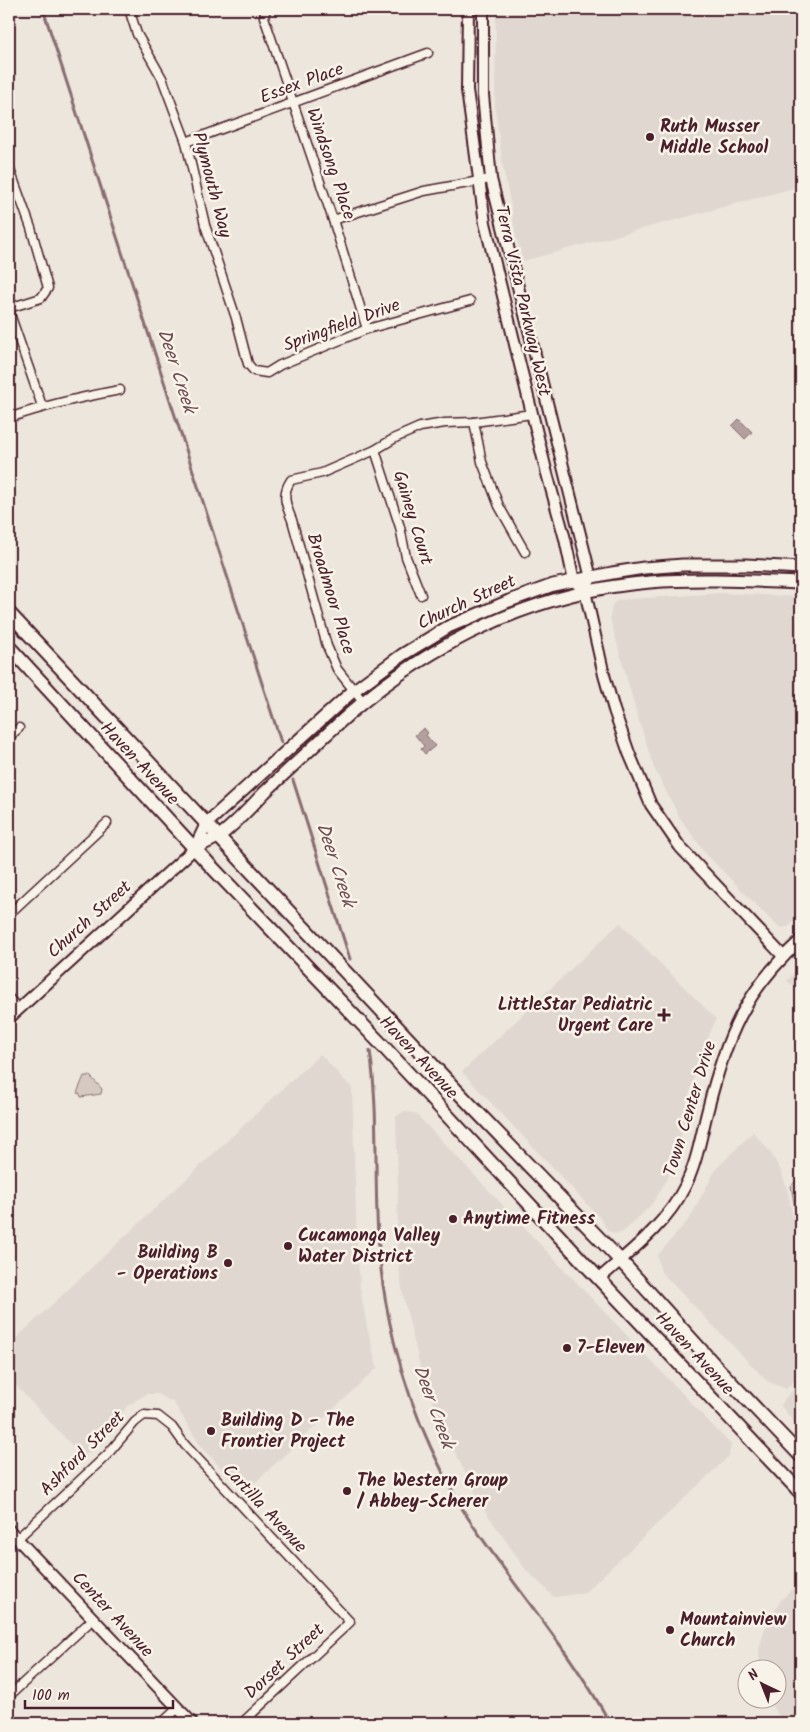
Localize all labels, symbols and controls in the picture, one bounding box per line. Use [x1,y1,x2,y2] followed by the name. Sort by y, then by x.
[256,55,348,113] street label: Essex Place
[297,104,363,224] street label: Windsong Place
[660,113,768,163] place label: Ruth Musser Middle School
[183,129,239,242] street label: Plymouth Way
[644,131,656,143] marker: Ruth Musser Middle School
[486,203,558,400] street label: Terra Vista Parkway West
[280,291,404,361] street label: Springfield Drive
[148,325,205,420] water label: Deer Creek
[384,467,440,570] street label: Gainey Court
[298,530,362,658] street label: Broadmoor Place
[413,567,522,638] street label: Church Street
[92,715,186,813] street label: Haven Avenue
[307,819,364,914] water label: Deer Creek
[41,873,140,966] street label: Church Street
[498,991,653,1041] place label: LittleStar Pediatric Urgent Care
[657,1008,671,1022] marker: LittleStar Pediatric Urgent Care
[371,1009,465,1107] street label: Haven Avenue
[657,1037,725,1181] street label: Town Center Drive
[463,1205,596,1234] place label: Anytime Fitness
[447,1213,459,1225] marker: Anytime Fitness
[298,1222,441,1272] place label: Cucamonga Valley Water District
[117,1239,219,1289] place label: Building B - Operations
[282,1240,294,1252] marker: Cucamonga Valley Water District
[222,1257,234,1269] marker: Building B - Operations
[647,1305,741,1403] street label: Haven Avenue
[577,1334,645,1363] place label: 7-Eleven
[561,1342,573,1354] marker: 7-Eleven
[404,1361,463,1456] water label: Deer Creek
[34,1404,133,1503] street label: Ashford Street
[221,1407,355,1457] place label: Building D - The Frontier Project
[205,1425,217,1437] marker: Building D - The Frontier Project
[215,1457,313,1561] street label: Cartilla Avenue
[356,1467,508,1517] place label: The Western Group / Abbey-Scherer
[341,1485,353,1497] marker: The Western Group / Abbey-Scherer
[64,1565,160,1665] street label: Center Avenue
[680,1606,787,1656] place label: Mountainview Church
[238,1616,333,1707] street label: Dorset Street
[664,1624,676,1636] marker: Mountainview Church
[738,1660,788,1710] north arrow
[743,1664,765,1686] text: N
[25,1677,172,1709] scale bar
[32,1684,70,1708] text: 100 m

